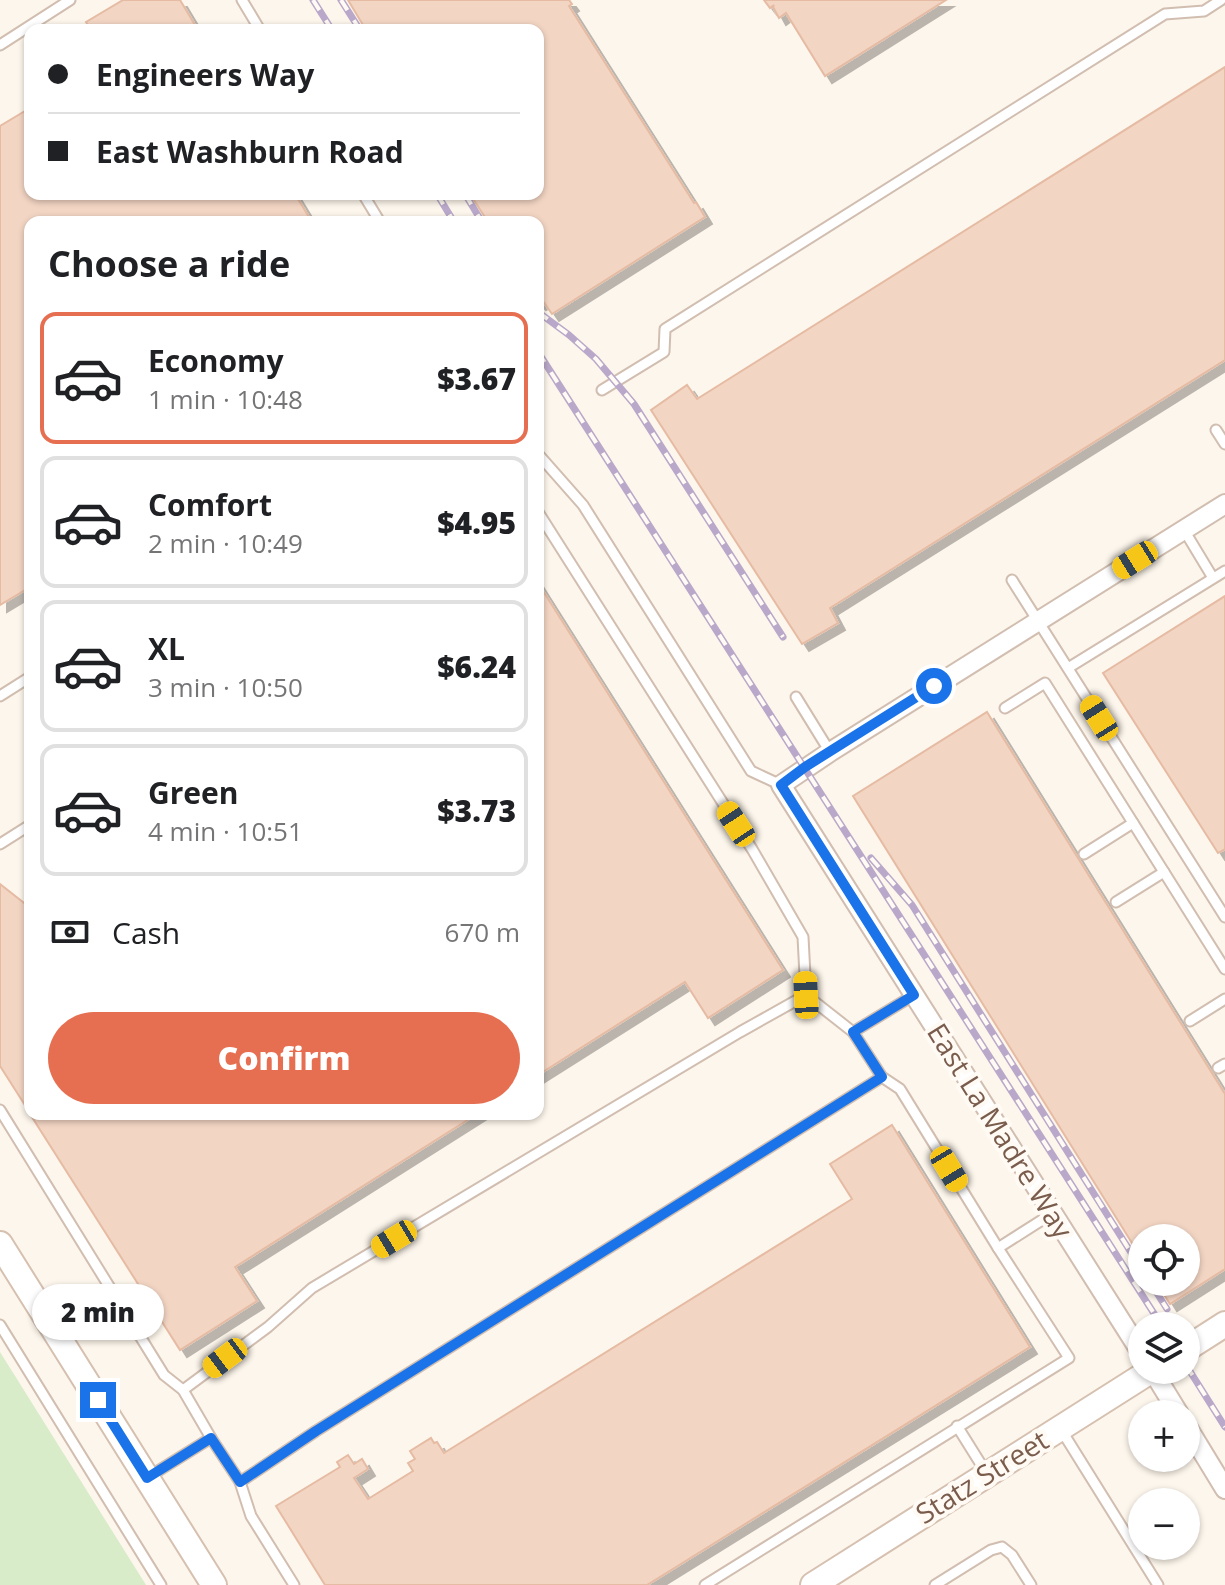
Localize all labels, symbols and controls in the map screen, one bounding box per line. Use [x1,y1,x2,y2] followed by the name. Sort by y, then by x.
[96,54,314,95] text: Engineers Way
[96,131,404,172] text: East Washburn Road
[48,239,290,288] text: Choose a ride
[148,340,284,381] text: Economy
[52,342,124,414] icon: car
[437,358,516,399] text: $3.67
[148,381,303,417] text: 1 min · 10:48
[148,484,272,525] text: Comfort
[52,486,124,558] icon: car
[437,502,516,543] text: $4.95
[148,525,303,561] text: 2 min · 10:49
[1108,537,1162,583] car
[148,628,185,669] text: XL
[52,630,124,702] icon: car
[437,646,516,687] text: $6.24
[916,668,952,704] route start
[148,669,303,705] text: 3 min · 10:50
[1076,691,1122,745] car
[148,772,239,813] text: Green
[52,774,124,846] icon: car
[437,790,516,831] text: $3.73
[713,797,759,851] car
[148,813,303,849] text: 4 min · 10:51
[48,910,92,954] icon: cash
[112,912,180,953] text: Cash
[445,914,520,950] text: 670 m
[793,970,819,1020] car
[48,1012,520,1104] button: Confirm
[919,1016,1083,1246] street label: East La Madre Way
[926,1142,972,1196] car
[367,1216,421,1262] car
[1128,1224,1200,1560] map controls
[1128,1224,1200,1296] button: locate
[32,1284,164,1340] callout: 2 min
[61,1294,135,1330] text: 2 min
[1128,1312,1200,1384] button: layers
[199,1334,251,1382] car
[80,1382,116,1418] route end
[1128,1400,1200,1472] button: +
[908,1420,1055,1532] street label: Statz Street
[1128,1488,1200,1560] button: −

